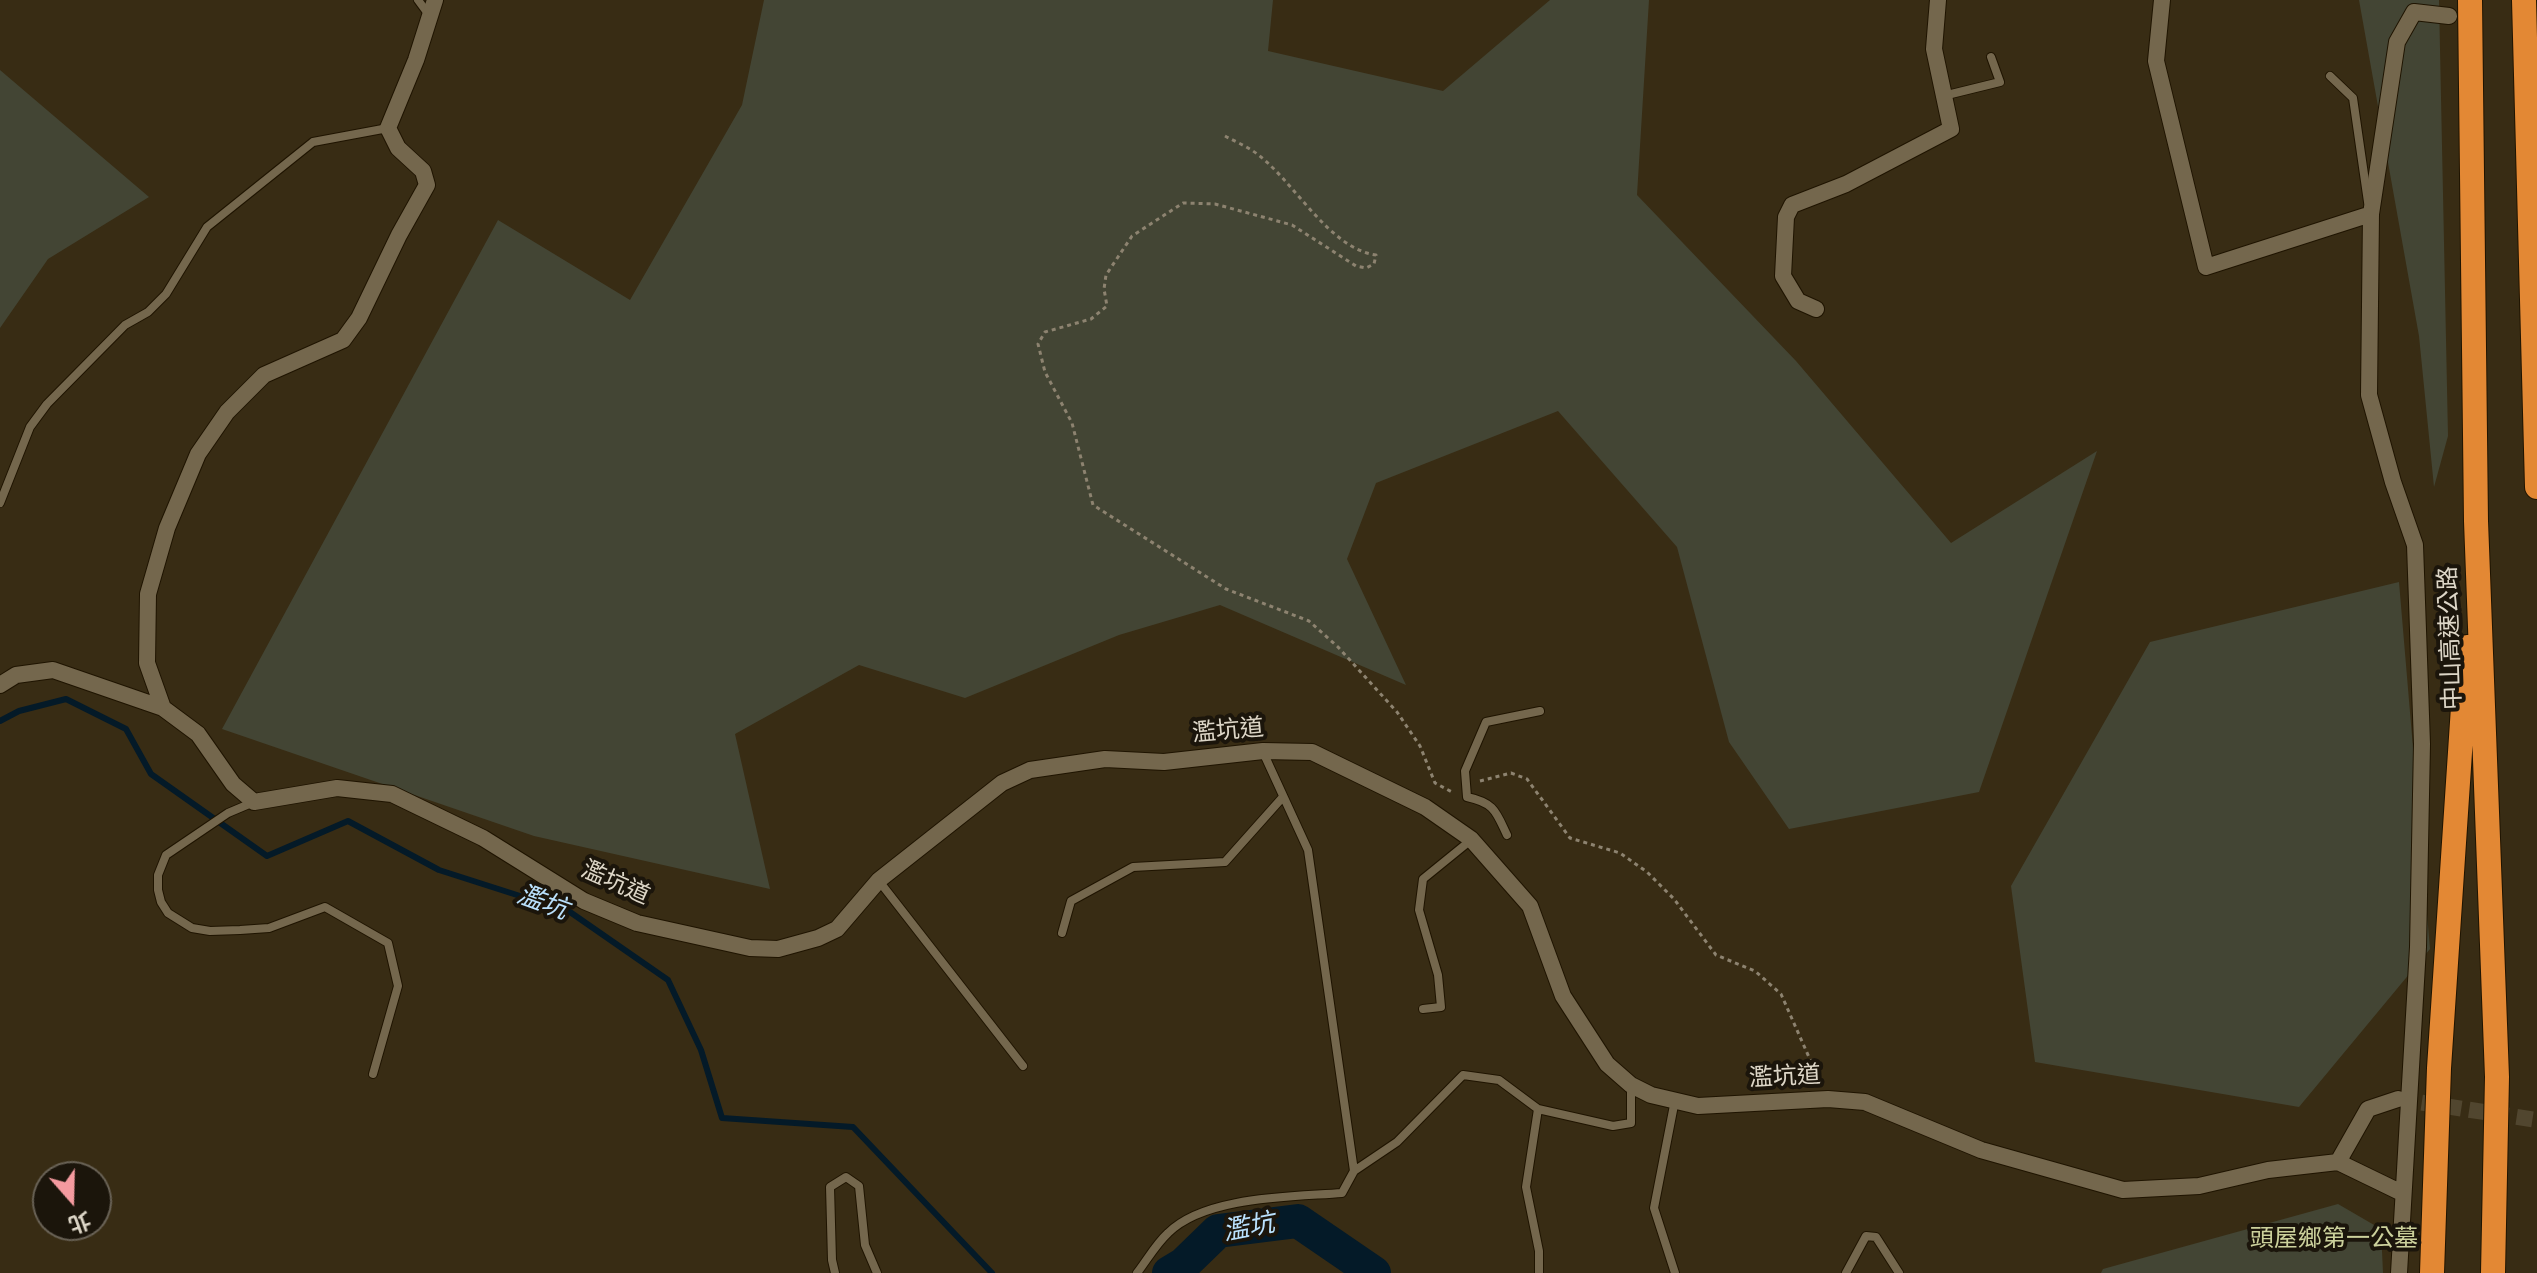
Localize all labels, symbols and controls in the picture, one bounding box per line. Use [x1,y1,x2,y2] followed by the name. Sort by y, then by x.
[2435,566,2469,710] street label: 中山高速公路
[1191,715,1265,749] street label: 濫坑道
[576,856,654,912] street label: 濫坑道
[512,880,572,928] water label: 濫坑
[1748,1062,1822,1094] street label: 濫坑道
[32,1161,112,1241] north arrow
[64,1204,95,1240] text: 北
[1221,1209,1277,1249] water label: 濫坑
[2250,1226,2418,1254] park label: 頭屋鄉第一公墓

